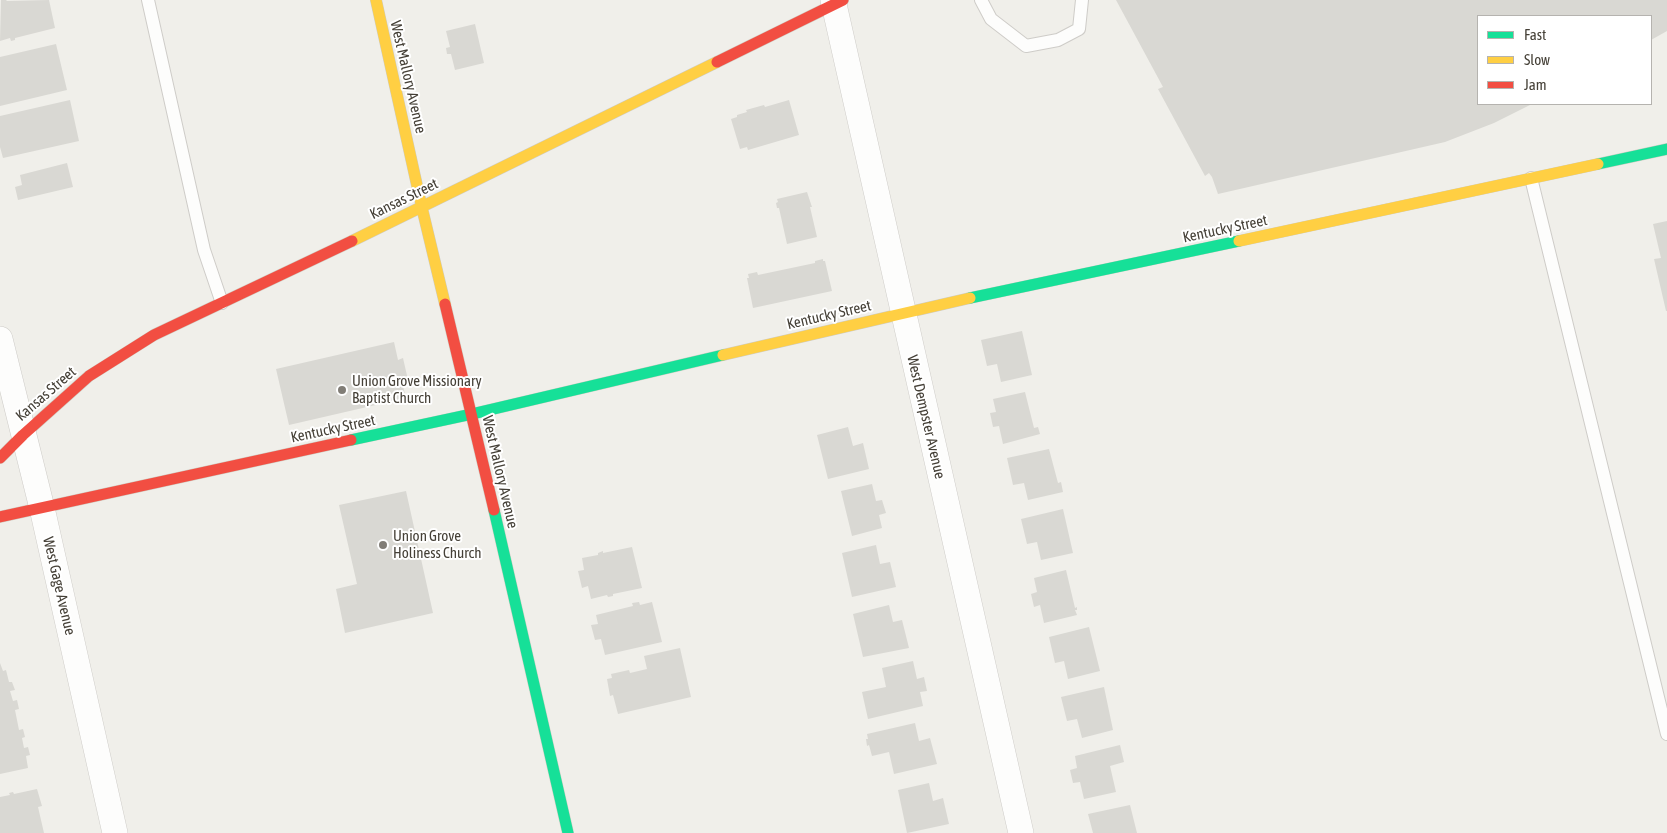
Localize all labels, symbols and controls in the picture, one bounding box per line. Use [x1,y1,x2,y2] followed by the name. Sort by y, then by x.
[1477,15,1652,105] legend
[386,19,430,135] street label: West Mallory Avenue
[1524,26,1546,43] text: Fast
[1524,51,1550,68] text: Slow
[1524,76,1547,93] text: Jam
[367,175,441,223] street label: Kansas Street
[1181,211,1269,247] street label: Kentucky Street
[785,297,873,333] street label: Kentucky Street
[903,353,949,481] street label: West Dempster Avenue
[12,363,80,425] street label: Kansas Street
[352,372,482,407] place label: Union Grove Missionary Baptist Church
[336,384,348,396] marker: Union Grove Missionary Baptist Church
[289,411,377,447] street label: Kentucky Street
[478,414,522,530] street label: West Mallory Avenue
[393,527,481,562] place label: Union Grove Holiness Church
[39,535,79,637] street label: West Gage Avenue
[377,539,389,551] marker: Union Grove Holiness Church

